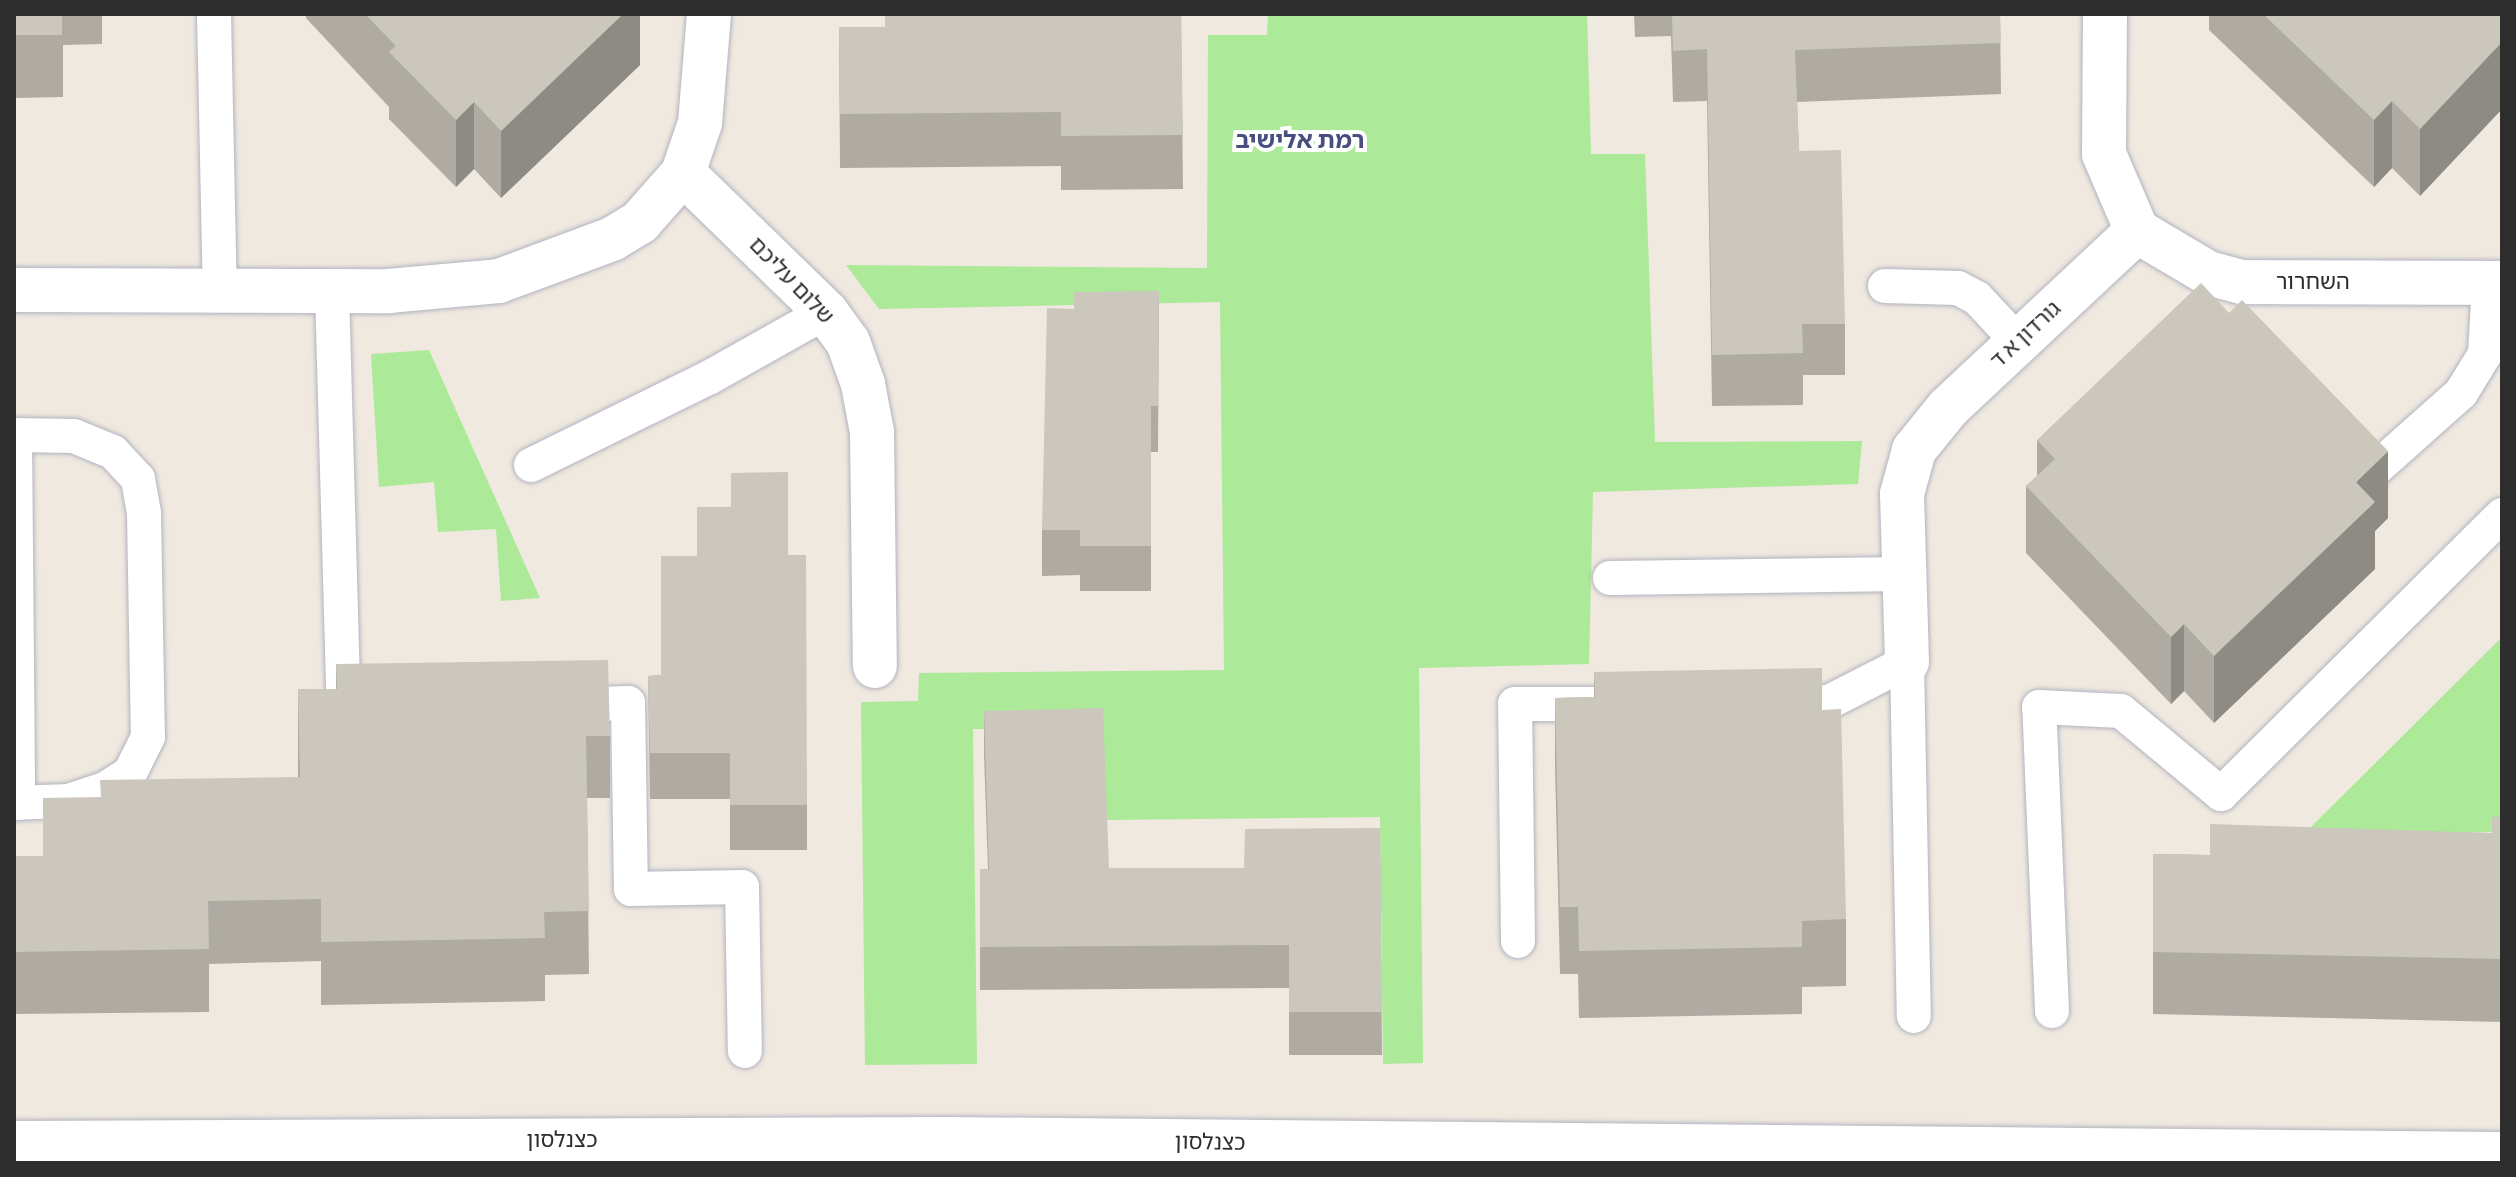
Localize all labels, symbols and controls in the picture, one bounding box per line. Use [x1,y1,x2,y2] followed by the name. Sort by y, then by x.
[1236,127,1364,155] district label: רמת אלישיב
[743,232,839,330] street label: שלום עליכם
[2276,270,2350,296] street label: השחרור
[1985,296,2067,374] street label: גורדון א ד
[527,1128,597,1154] street label: כצנלסון
[1174,1129,1246,1157] street label: כצנלסון

